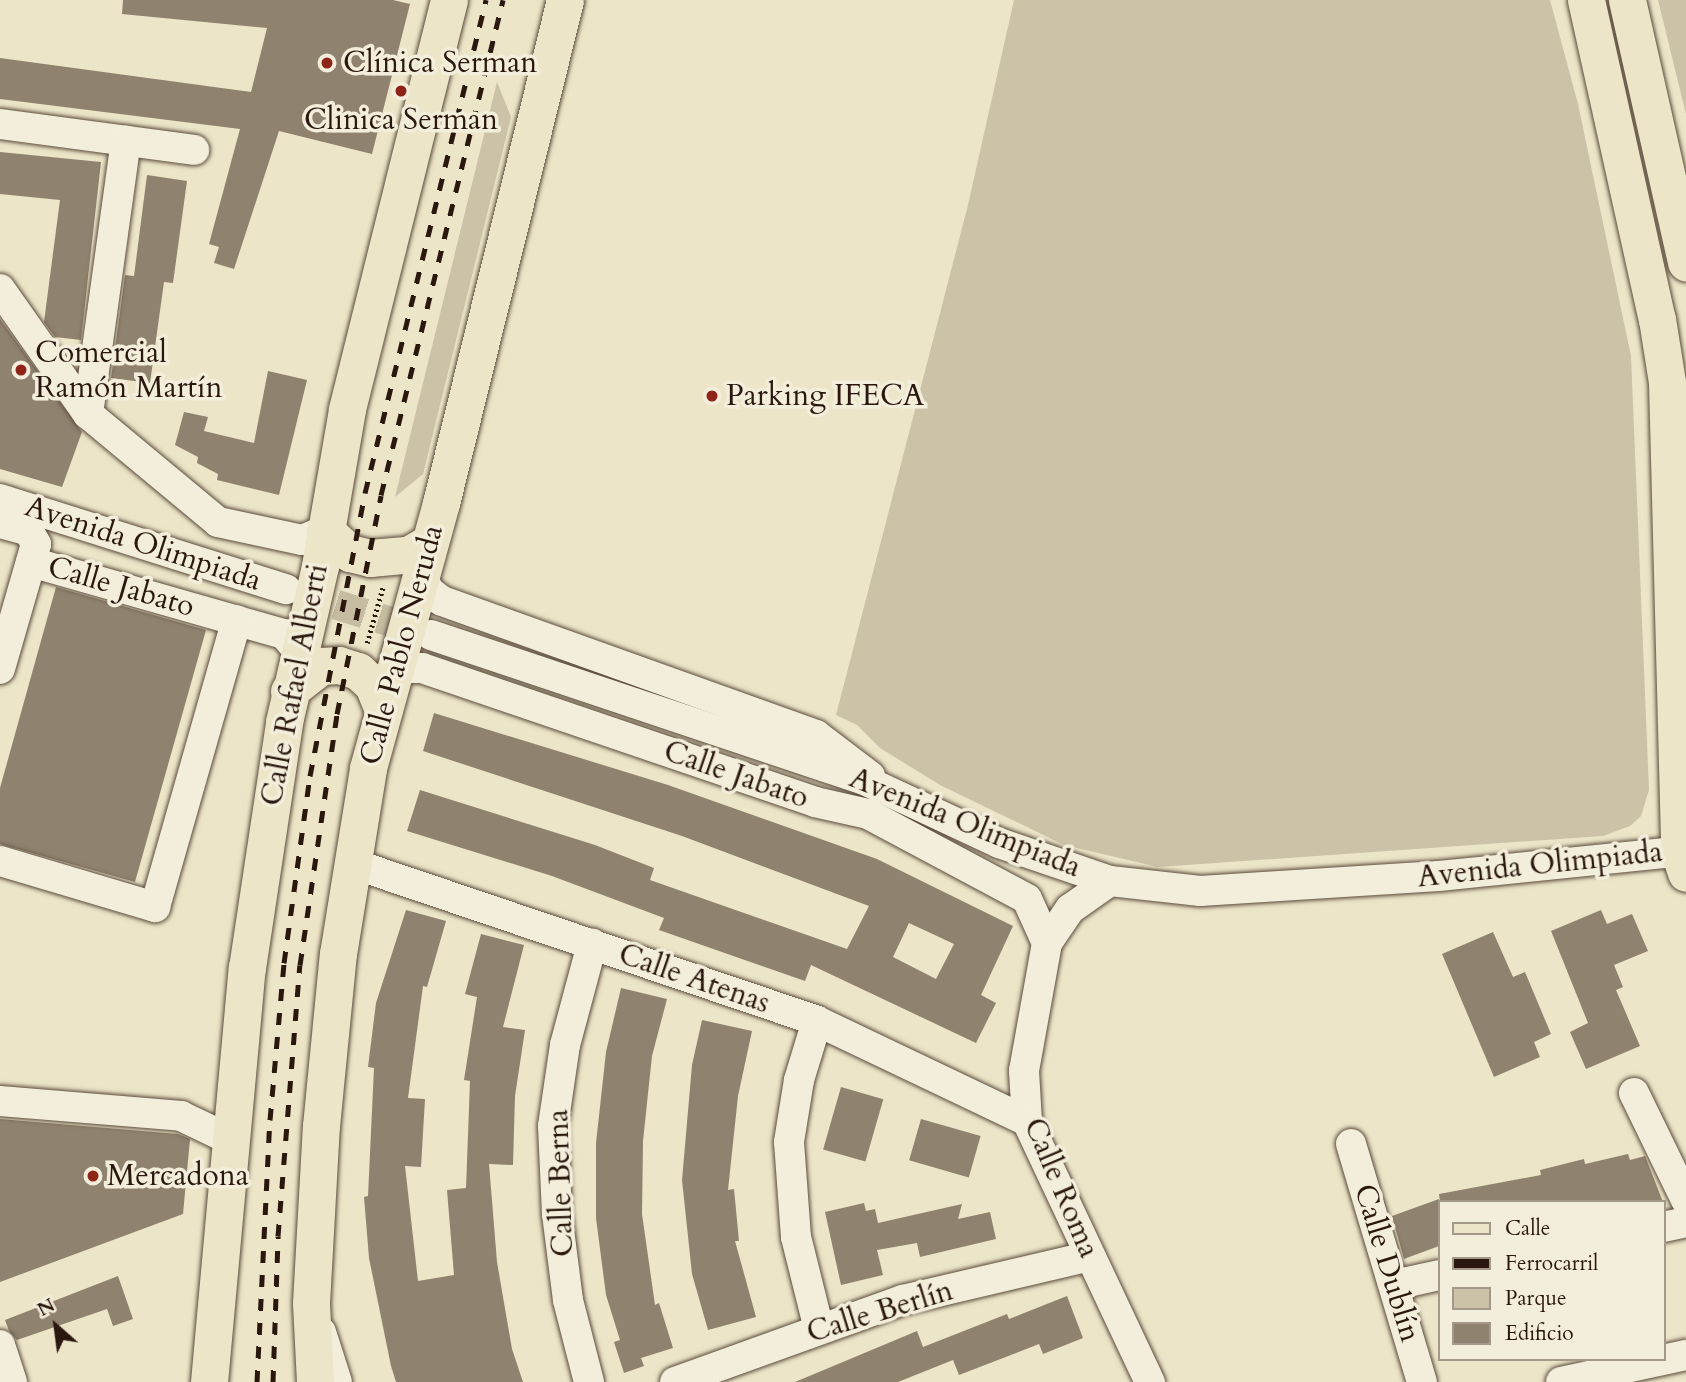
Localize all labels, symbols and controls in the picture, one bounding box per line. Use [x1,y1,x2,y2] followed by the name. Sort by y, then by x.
[343,45,537,81] place label: Clínica Serman
[317,53,337,73] marker: Clínica Serman
[393,83,409,99] marker: Clinica Serman
[304,102,498,138] place label: Clinica Serman
[35,335,223,406] place label: Comercial Ramón Martín
[13,362,29,378] marker: Comercial Ramón Martín
[726,378,924,414] place label: Parking IFECA
[704,388,720,404] marker: Parking IFECA
[20,489,266,599] street label: Avenida Olimpiada
[353,521,451,769] street label: Calle Pablo Neruda
[44,549,198,625] street label: Calle Jabato
[254,561,336,809] street label: Calle Rafael Alberti
[659,733,813,817] street label: Calle Jabato
[844,760,1086,886] street label: Avenida Olimpiada
[1416,834,1664,896] street label: Avenida Olimpiada
[614,936,774,1022] street label: Calle Atenas
[540,1109,582,1257] street label: Calle Berna
[1015,1113,1107,1263] street label: Calle Roma
[107,1158,249,1194] place label: Mercadona
[85,1168,101,1184] marker: Mercadona
[1346,1180,1428,1346] street label: Calle Dublín
[1438,1200,1665,1361] legend
[1505,1214,1550,1243] text: Calle
[1505,1249,1598,1278] text: Ferrocarril
[803,1273,957,1351] street label: Calle Berlín
[1505,1284,1566,1313] text: Parque
[21,1291,91,1361] north arrow
[33,1292,60,1323] text: N
[1505,1319,1574,1348] text: Edificio

